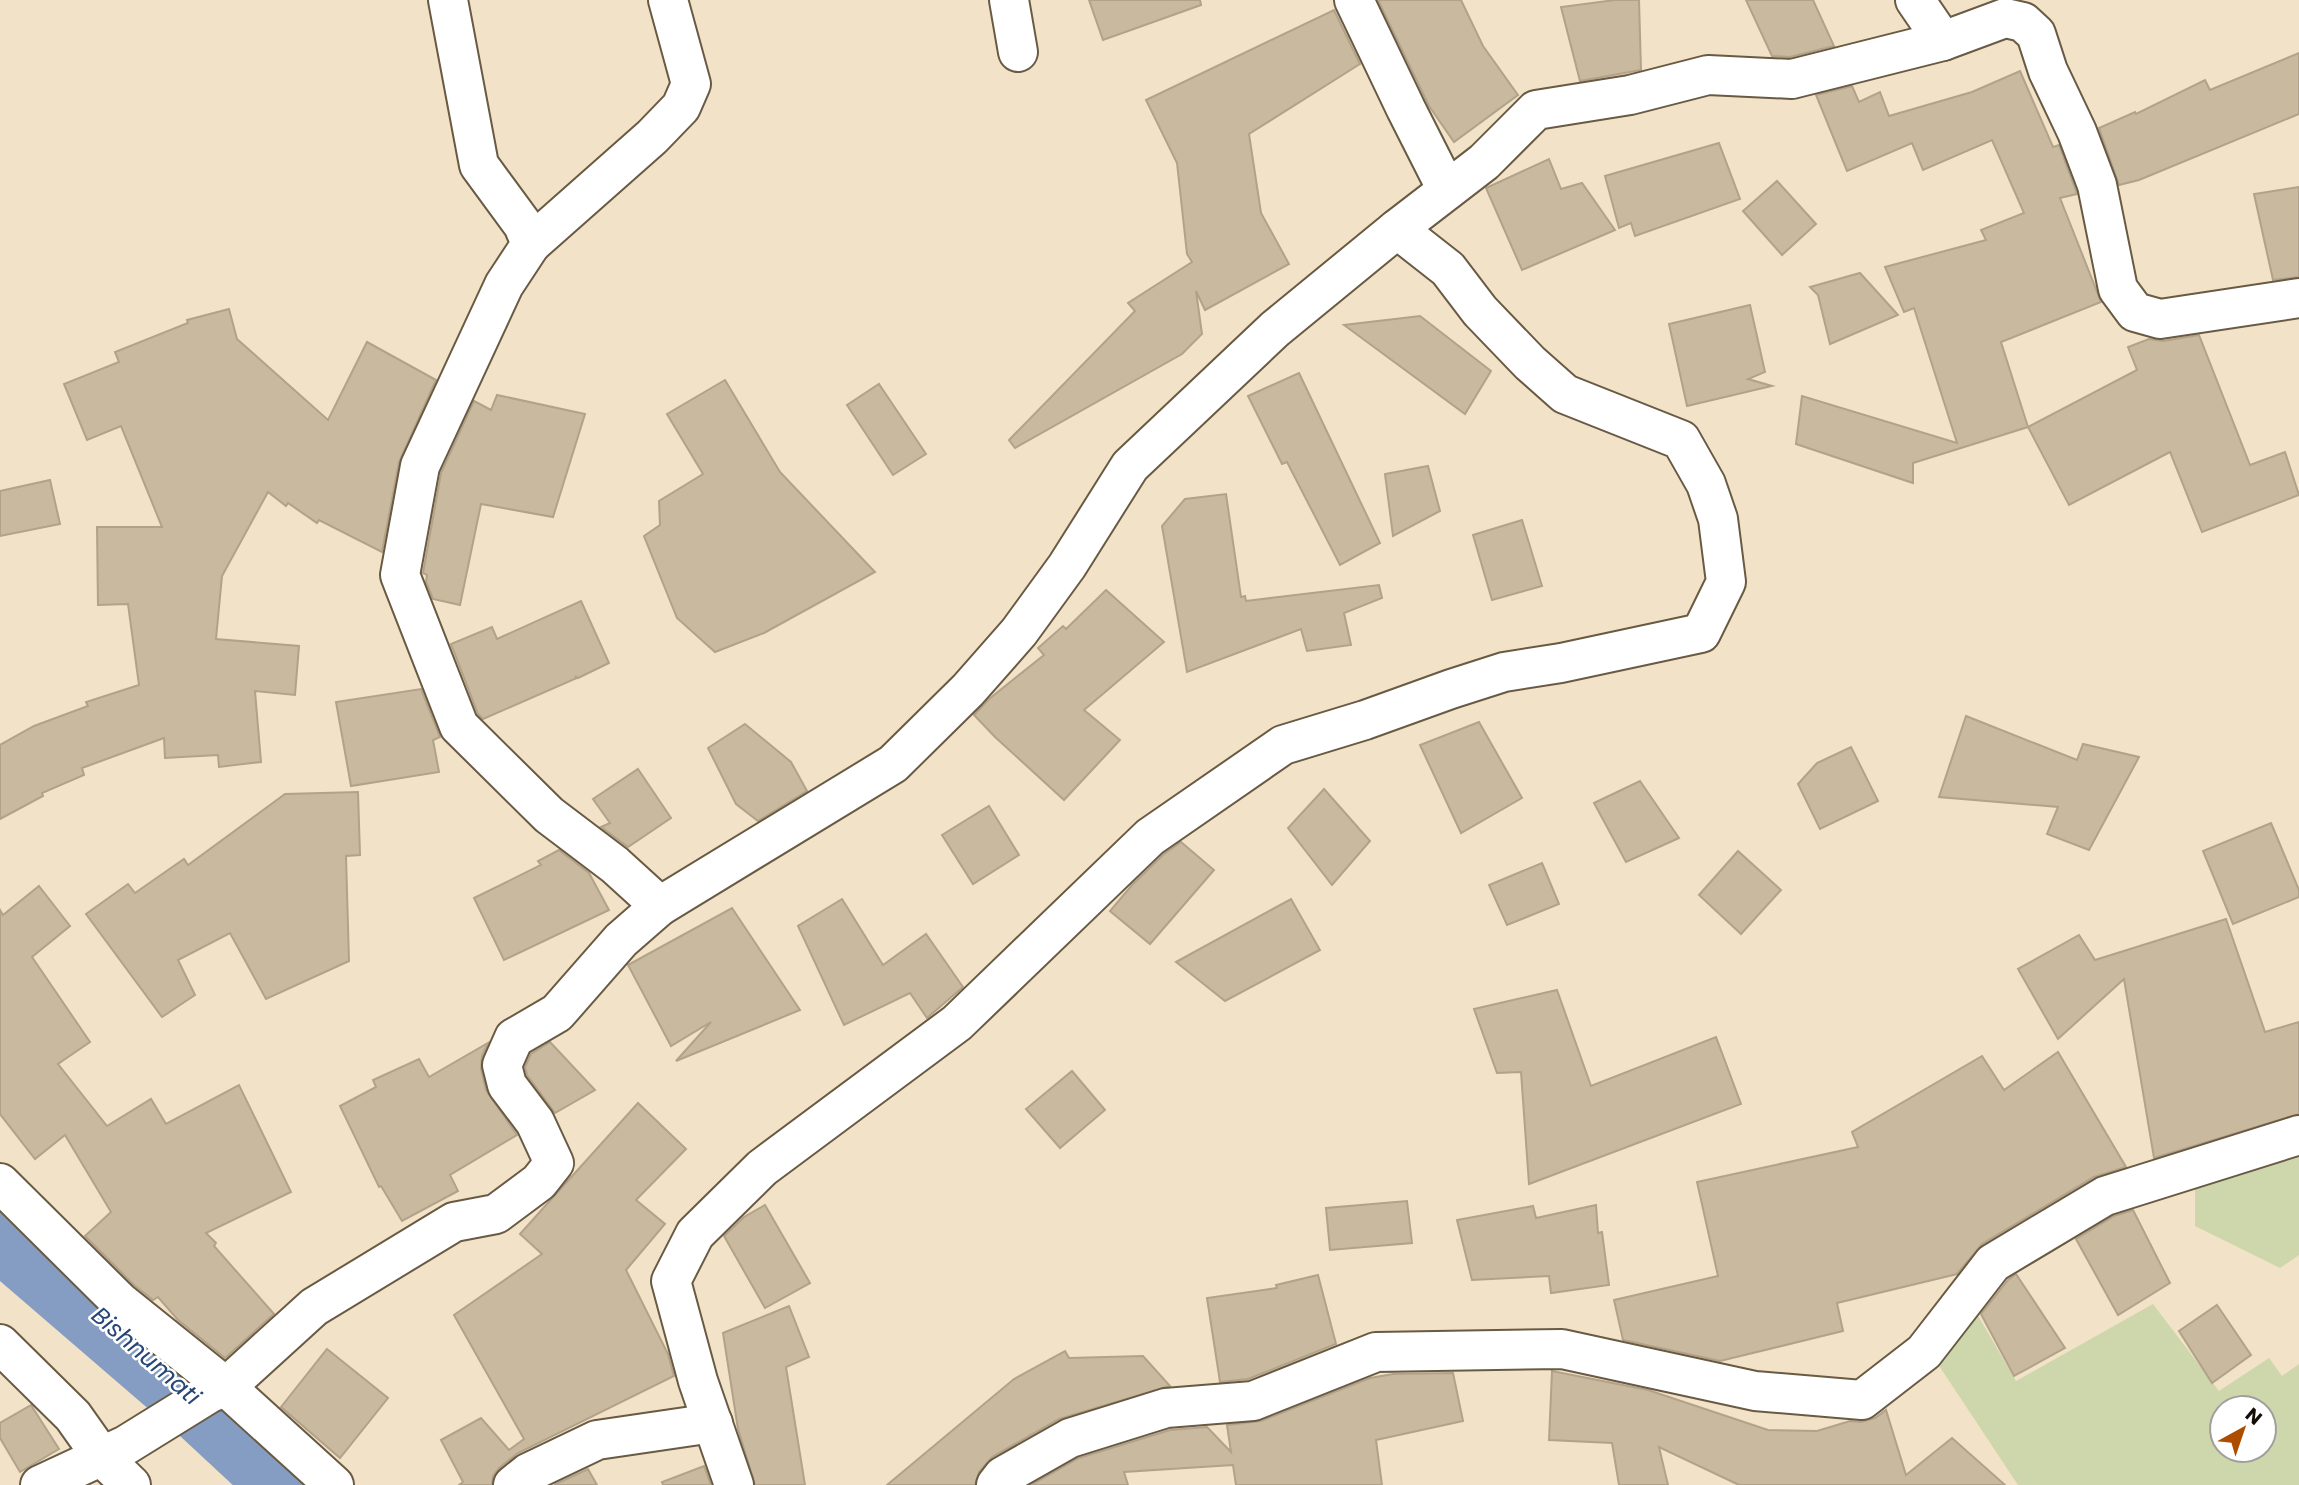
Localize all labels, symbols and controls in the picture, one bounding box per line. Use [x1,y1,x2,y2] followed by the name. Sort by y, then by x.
[85,1299,209,1413] water label: Bishnumati
[2208,1394,2278,1464] north arrow
[2239,1401,2268,1431] text: N

